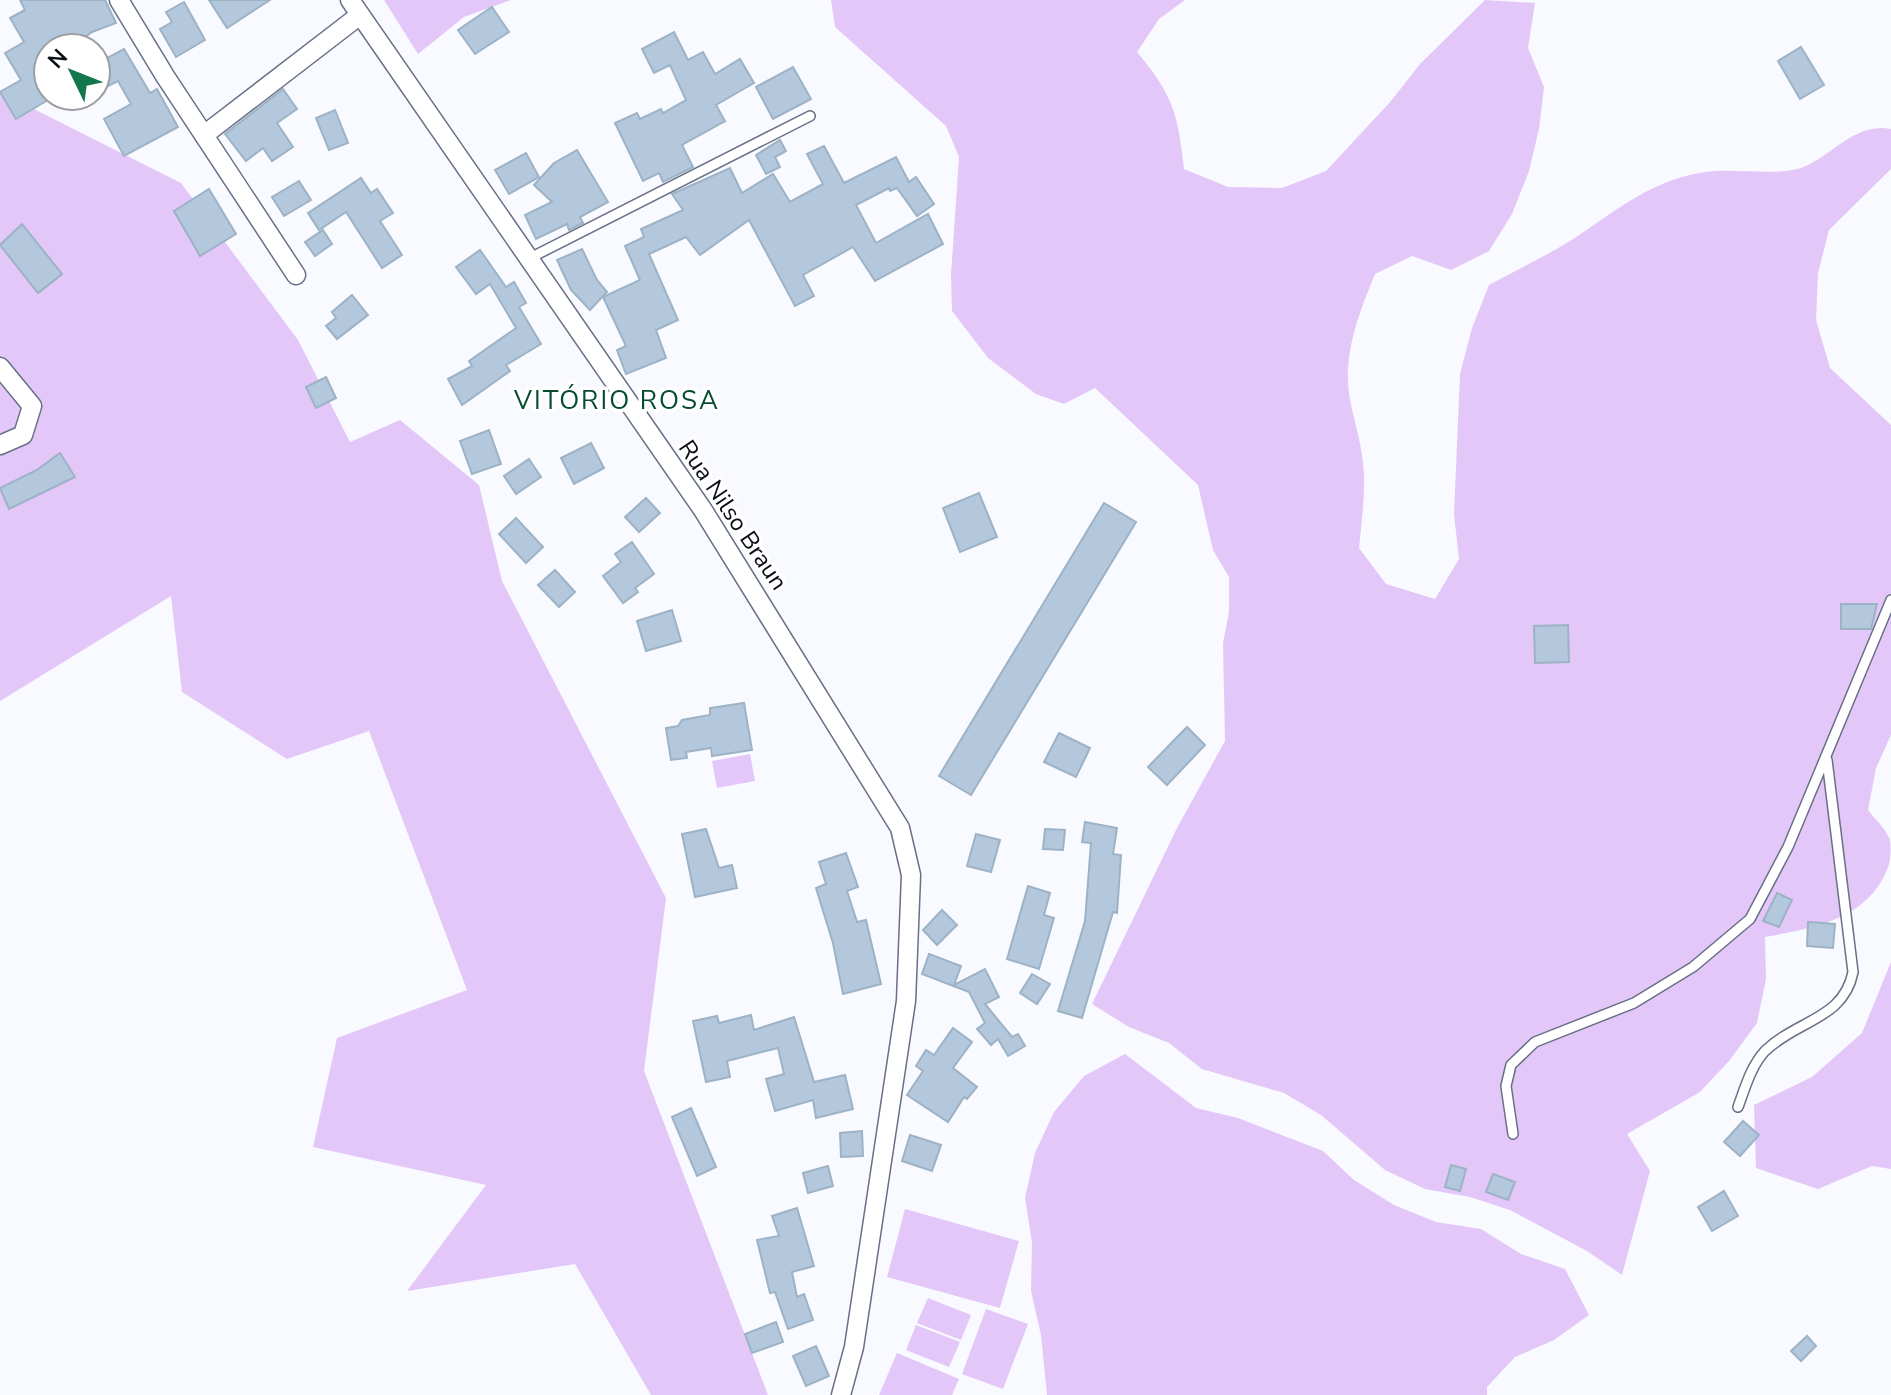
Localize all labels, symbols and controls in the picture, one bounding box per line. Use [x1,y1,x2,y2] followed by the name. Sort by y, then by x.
[32,32,112,112] north arrow
[42,43,75,75] text: N
[513,383,720,418] district label: VITÓRIO ROSA
[671,434,795,596] street label: Rua Nilso Braun

